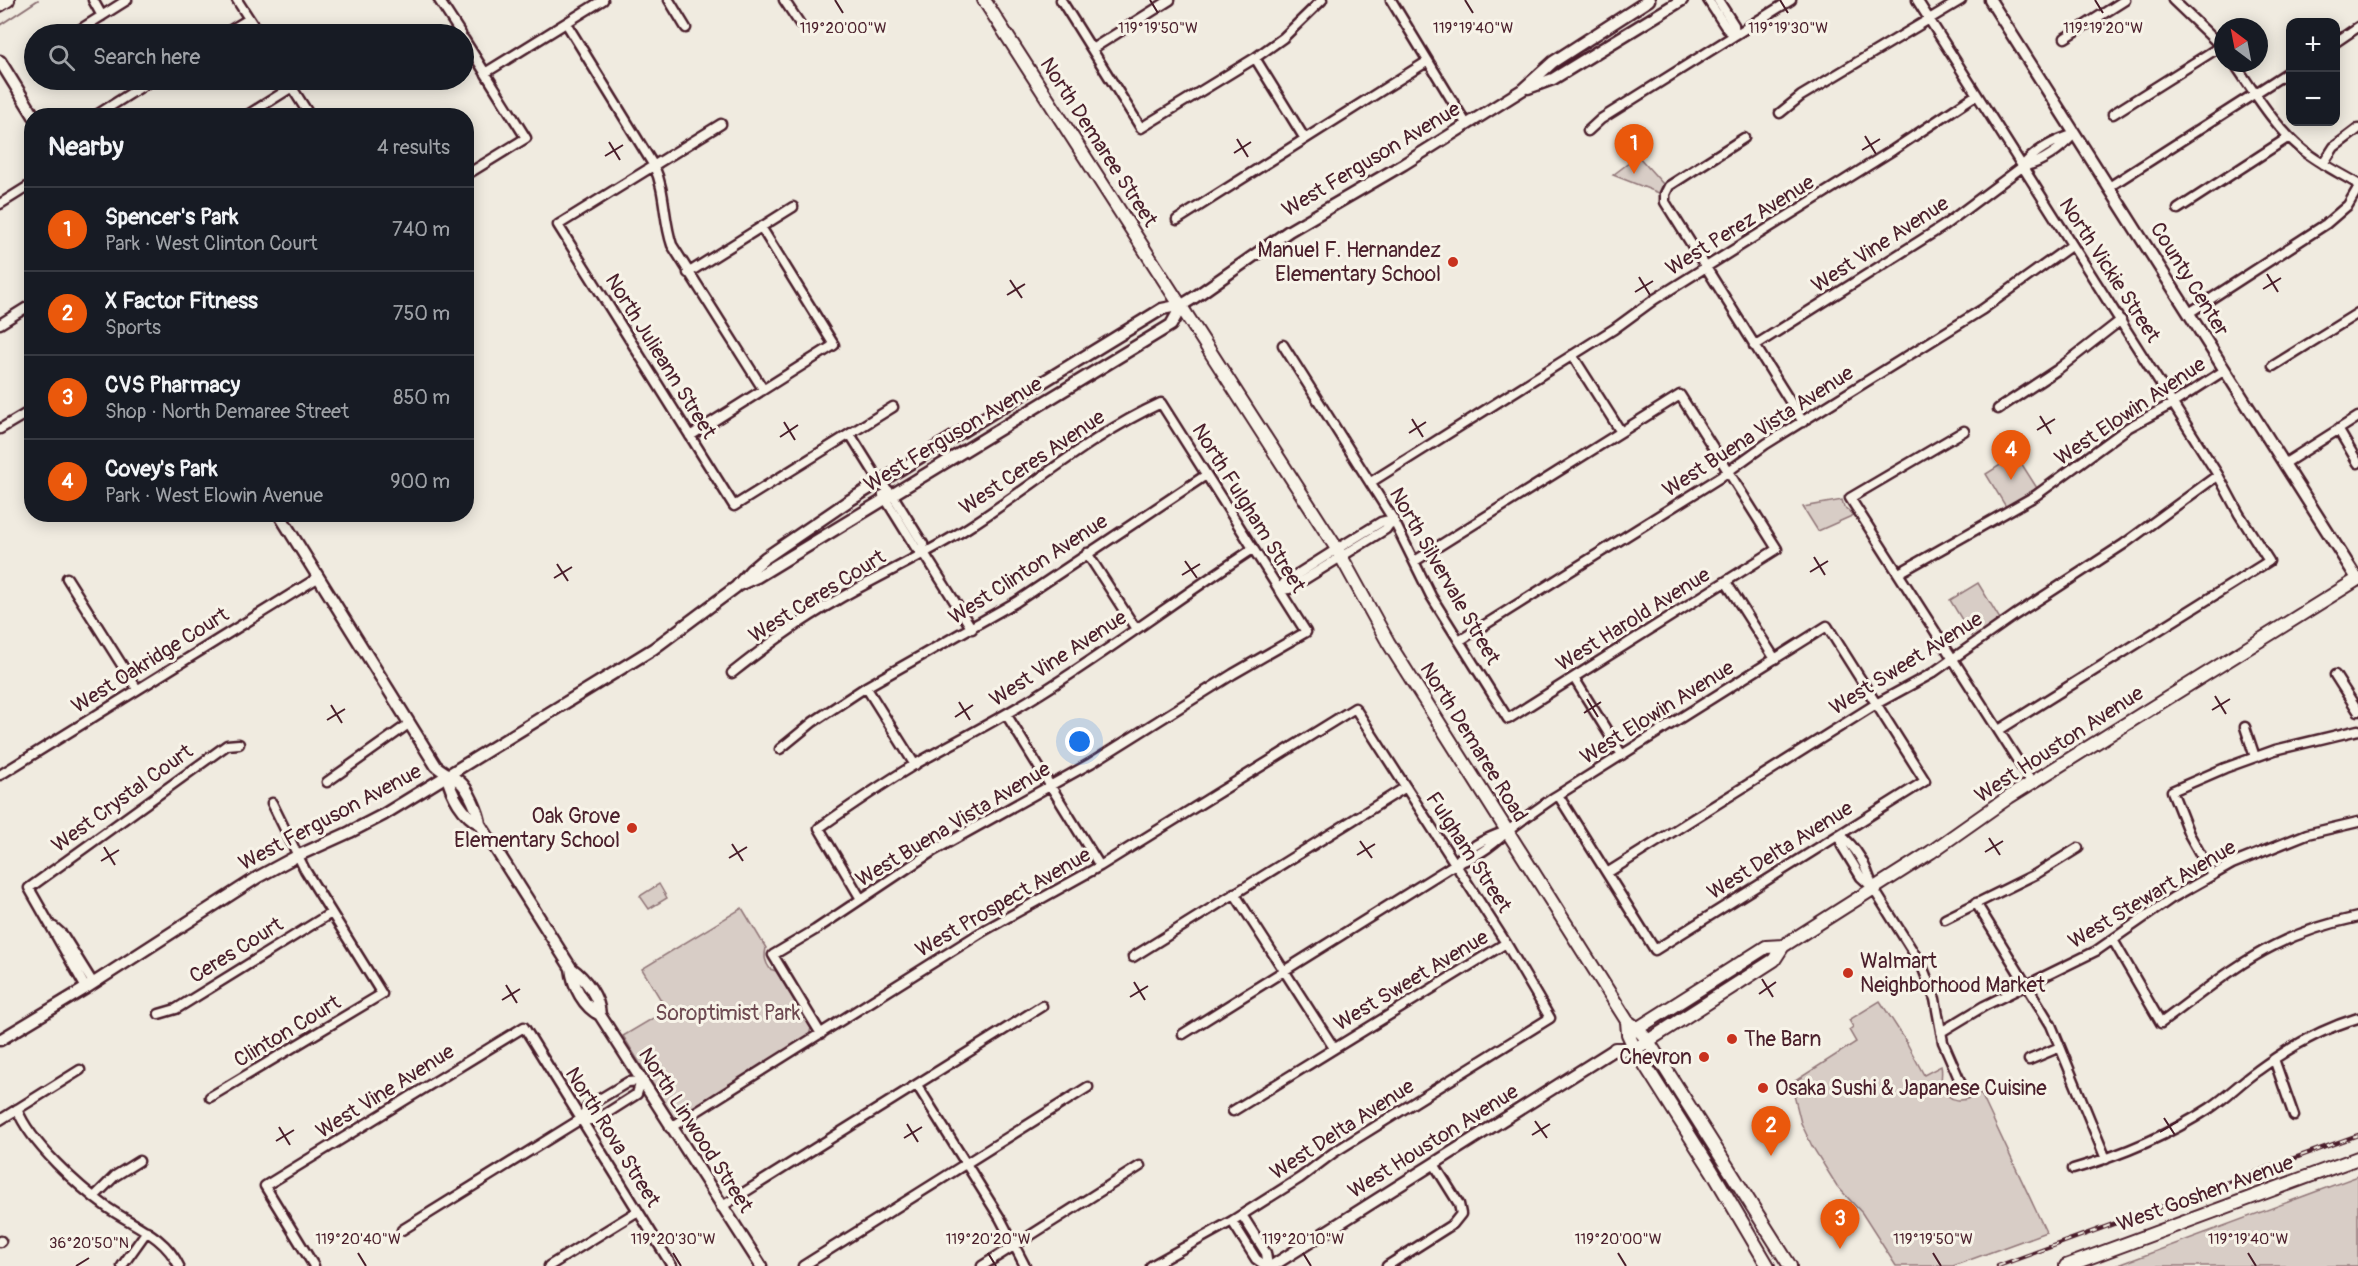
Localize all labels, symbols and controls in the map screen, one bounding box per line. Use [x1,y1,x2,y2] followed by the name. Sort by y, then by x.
[2214,18,2268,72] north arrow
[2286,18,2340,126] map controls
[2286,18,2340,72] button: +
[799,19,887,38] text: 119°20'00"W
[1118,19,1198,38] text: 119°19'50"W
[1433,19,1513,38] text: 119°19'40"W
[1748,19,1828,38] text: 119°19'30"W
[2063,19,2143,38] text: 119°19'20"W
[24,24,474,90] search box
[45,41,78,74] icon: search
[93,43,200,71] text: Search here
[1034,52,1164,233] street label: North Demaree Street
[2286,72,2340,126] button: −
[1277,95,1466,223] street label: West Ferguson Avenue
[1614,124,1654,174] pin: 1
[48,131,124,163] text: Nearby
[377,135,450,160] text: 4 results
[1661,169,1820,282] street label: West Perez Avenue
[1807,190,1954,299] street label: West Vine Avenue
[2053,193,2167,348] street label: North Vickie Street
[105,203,238,231] text: Spencer's Park
[64,217,71,242] text: 1
[392,217,450,242] text: 740 m
[2144,217,2236,342] street label: County Center
[105,231,318,256] text: Park · West Clinton Court
[1258,237,1441,288] place label: Manuel F. Hernandez Elementary School
[1446,255,1460,269] marker: Manuel F. Hernandez Elementary School
[599,269,723,444] street label: North Julieann Street
[105,287,258,315] text: X Factor Fitness
[62,301,73,326] text: 2
[393,301,450,326] text: 750 m
[105,315,161,340] text: Sports
[2050,351,2211,472] street label: West Elowin Avenue
[1658,359,1859,503] street label: West Buena Vista Avenue
[859,370,1048,498] street label: West Ferguson Avenue
[105,371,240,399] text: CVS Pharmacy
[62,385,73,410] text: 3
[393,385,450,410] text: 850 m
[105,399,349,424] text: Shop · North Demaree Street
[954,403,1111,521] street label: West Ceres Avenue
[1186,419,1312,598] street label: North Fulgham Street
[1992,430,2030,480] pin: 4
[105,455,218,483] text: Covey's Park
[62,469,73,494] text: 4
[390,469,450,494] text: 900 m
[105,483,323,508] text: Park · West Elowin Avenue
[1383,483,1507,670] street label: North Silvervale Street
[944,508,1113,631] street label: West Clinton Avenue
[744,543,891,649] street label: West Ceres Court
[1551,561,1716,678] street label: West Harold Avenue
[67,601,234,720] street label: West Oakridge Court
[985,604,1132,713] street label: West Vine Avenue
[1825,605,1988,721] street label: West Sweet Avenue
[1575,654,1740,771] street label: West Elowin Avenue
[1414,657,1534,827] street label: North Demaree Road
[1970,679,2149,809] street label: West Houston Avenue
[1065,727,1094,756] your location
[46,738,199,859] street label: West Crystal Court
[851,755,1056,893] street label: West Buena Vista Avenue
[234,758,427,877] street label: West Ferguson Avenue
[1419,787,1518,918] street label: Fulgham Street
[1702,795,1859,906] street label: West Delta Avenue
[454,803,621,854] place label: Oak Grove Elementary School
[625,821,639,835] marker: Oak Grove Elementary School
[2064,833,2242,955] street label: West Stewart Avenue
[911,841,1096,964] street label: West Prospect Avenue
[184,911,289,990] street label: Ceres Court
[1329,923,1494,1037] street label: West Sweet Avenue
[1860,948,2046,999] place label: Walmart Neighborhood Market
[1841,966,1855,980] marker: Walmart Neighborhood Market
[229,989,346,1074] street label: Clinton Court
[655,1000,801,1027] park label: Soroptimist Park
[1744,1026,1821,1053] place label: The Barn
[1725,1032,1739,1046] marker: The Barn
[311,1038,460,1145] street label: West Vine Avenue
[632,1043,759,1218] street label: North Linwood Street
[1619,1044,1692,1071] place label: Chevron
[1697,1050,1711,1064] marker: Chevron
[559,1062,667,1213] street label: North Rova Street
[1265,1072,1420,1186] street label: West Delta Avenue
[1775,1075,2047,1102] place label: Osaka Sushi & Japanese Cuisine
[1343,1078,1524,1205] street label: West Houston Avenue
[1756,1081,1770,1095] marker: Osaka Sushi & Japanese Cuisine
[1752,1106,1790,1156] pin: 2
[2113,1149,2298,1238] street label: West Goshen Avenue
[1820,1200,1860,1249] pin: 3
[315,1230,401,1249] text: 119°20'40"W
[630,1230,716,1249] text: 119°20'30"W
[945,1230,1031,1249] text: 119°20'20"W
[1262,1230,1345,1249] text: 119°20'10"W
[1574,1230,1662,1249] text: 119°20'00"W
[1893,1230,1973,1249] text: 119°19'50"W
[2208,1230,2288,1249] text: 119°19'40"W
[49,1234,129,1253] text: 36°20'50"N

